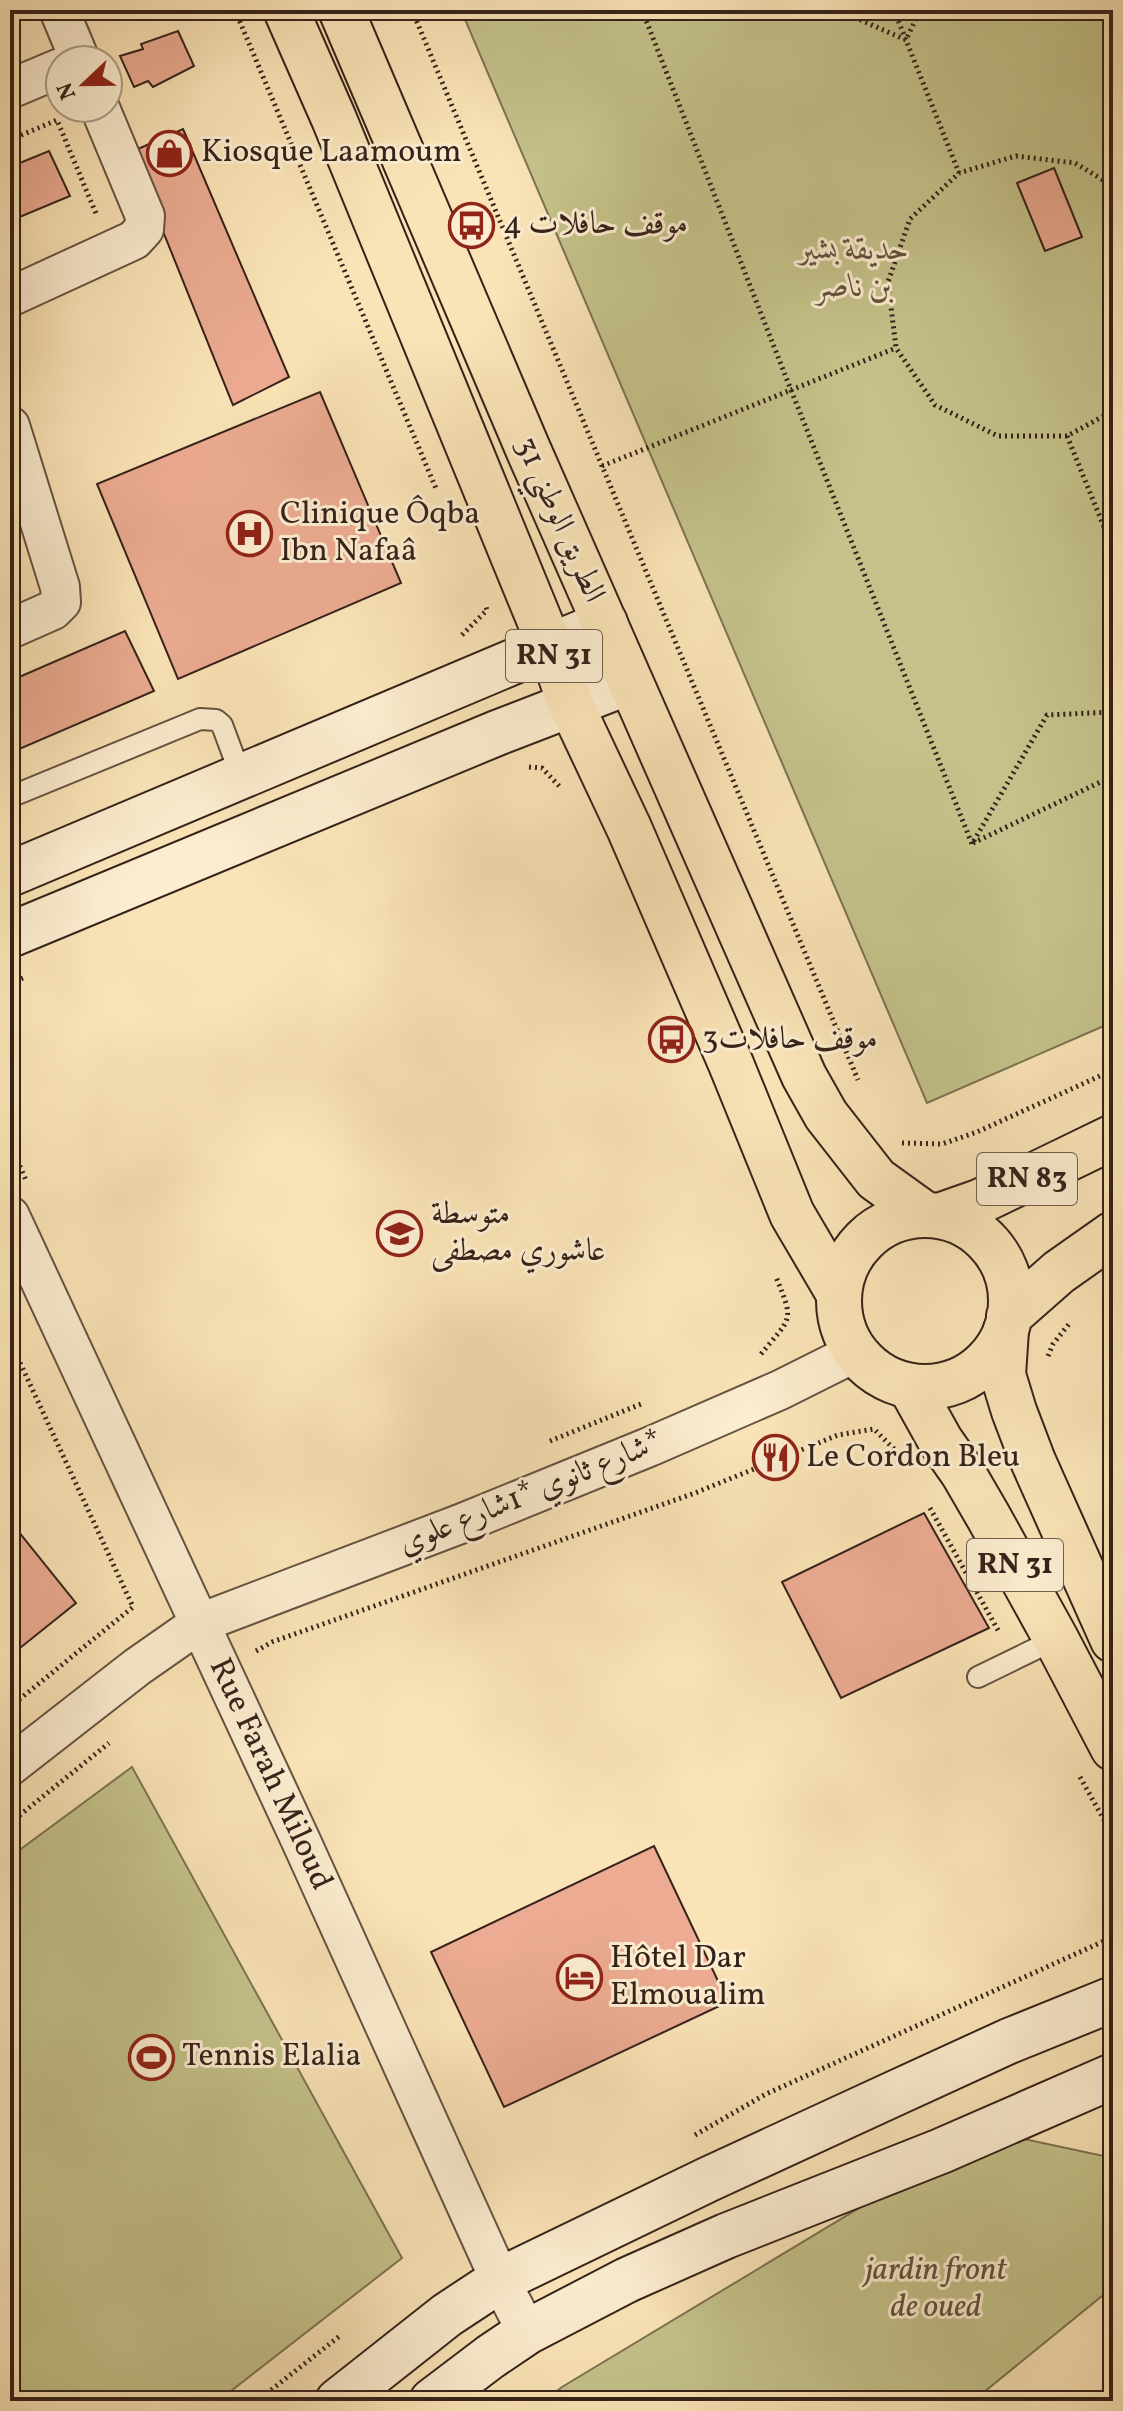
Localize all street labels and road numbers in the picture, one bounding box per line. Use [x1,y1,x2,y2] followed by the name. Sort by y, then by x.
[498,430,615,612] street label: الطريق الوطني 31
[506,630,602,682] road number: RN 31
[977,1153,1077,1205] road number: RN 83
[392,1421,670,1569] street label: شارع ثانوي *1شارع علوي*
[967,1539,1063,1591] road number: RN 31
[197,1651,343,1897] street label: Rue Farah Miloud

